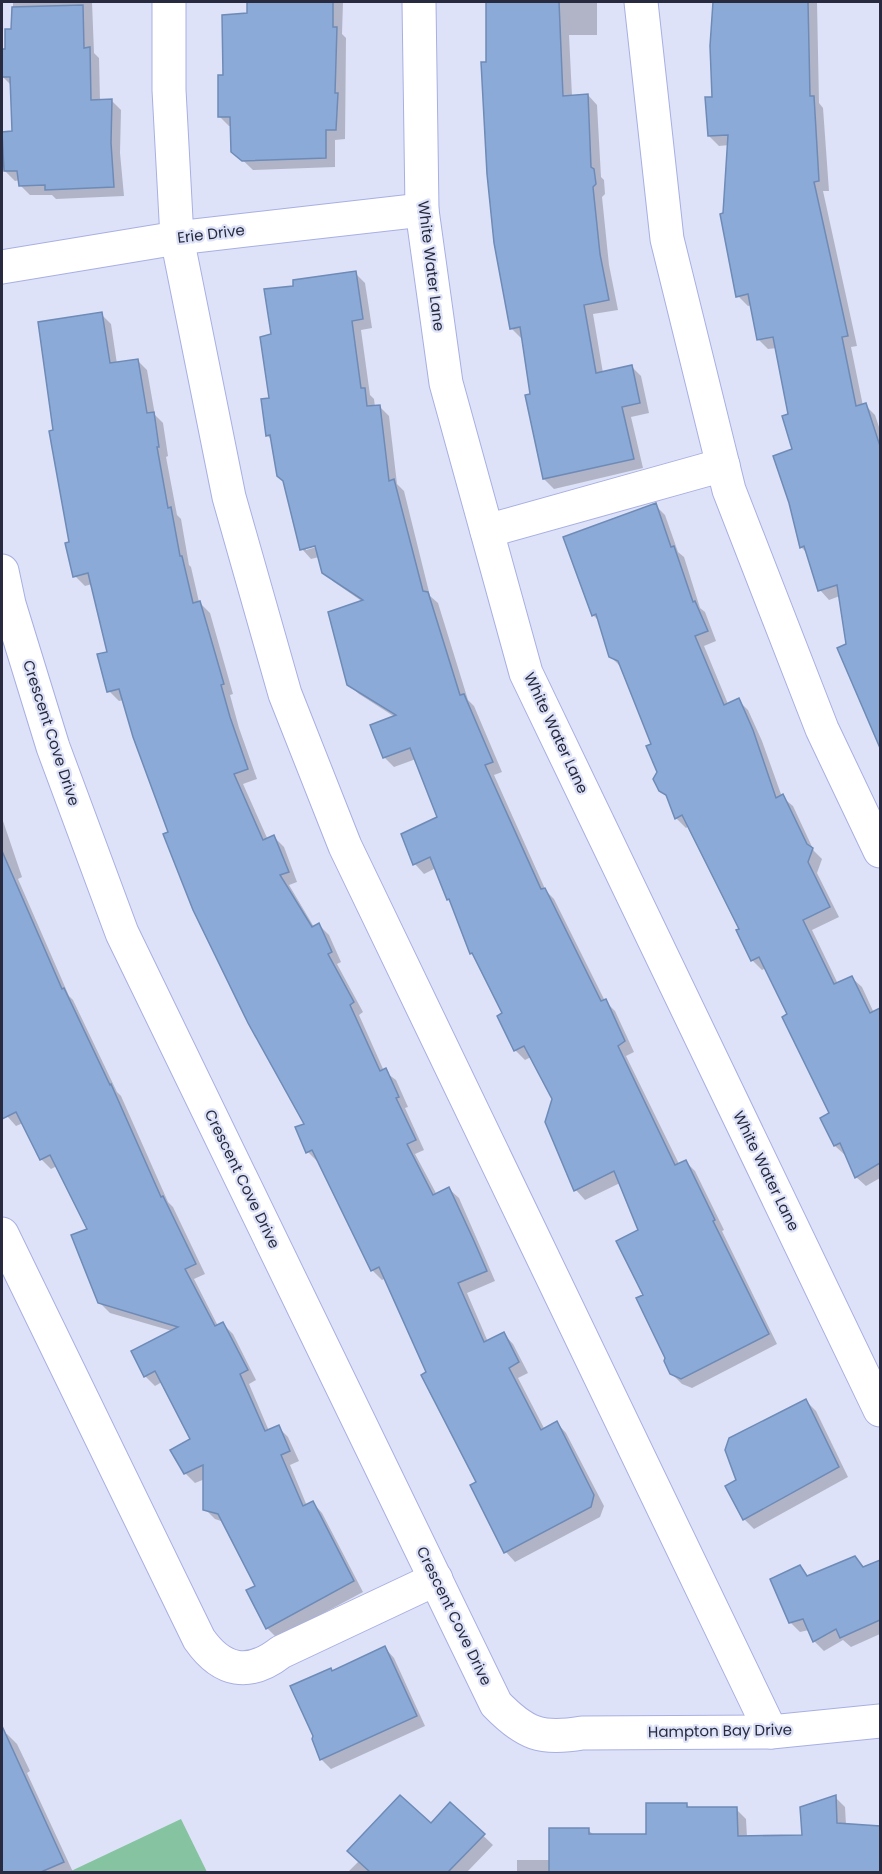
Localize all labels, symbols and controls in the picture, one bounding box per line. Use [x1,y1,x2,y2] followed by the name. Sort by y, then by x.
[413,199,450,332] street label: White Water Lane
[176,219,246,248] street label: Erie Drive
[18,657,85,809] street label: Crescent Cove Drive
[519,669,594,797] street label: White Water Lane
[200,1106,285,1252] street label: Crescent Cove Drive
[728,1107,805,1234] street label: White Water Lane
[412,1543,497,1689] street label: Crescent Cove Drive
[648,1719,792,1742] street label: Hampton Bay Drive

